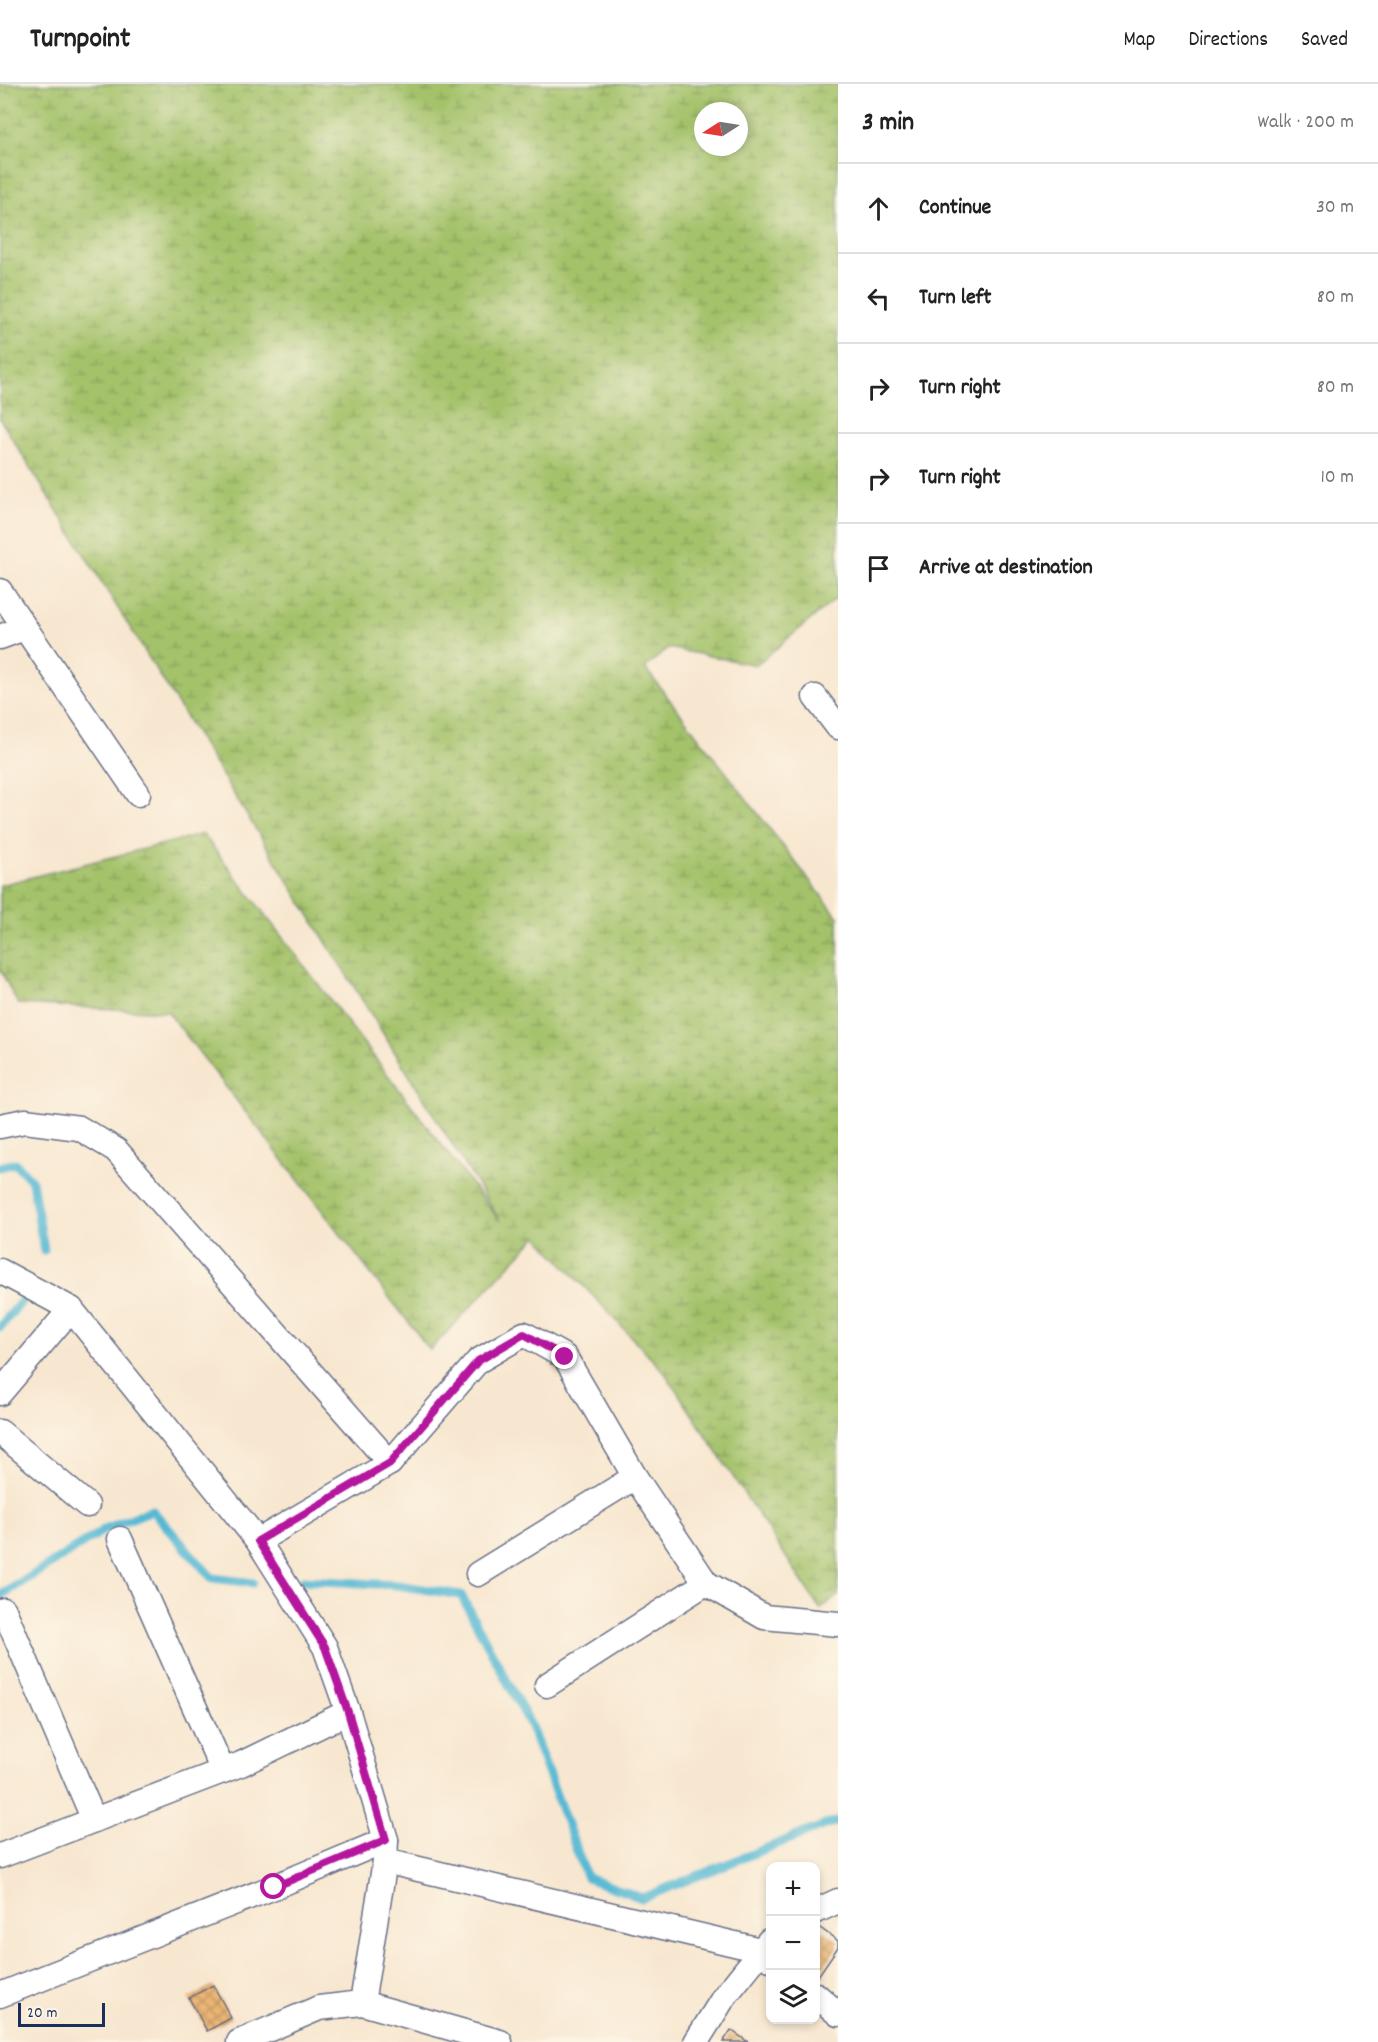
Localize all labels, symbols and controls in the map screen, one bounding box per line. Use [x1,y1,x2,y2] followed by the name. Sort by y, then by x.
[30,21,130,61] text: Turnpoint
[1124,26,1155,56] text: Map
[1188,26,1268,56] text: Directions
[1301,26,1348,56] text: Saved
[694,102,748,156] north arrow
[862,105,914,142] text: 3 min
[1258,109,1354,137] text: Walk · 200 m
[862,192,895,225] icon: ahead
[919,193,991,224] text: Continue
[1316,194,1354,222] text: 30 m
[862,282,895,315] icon: left
[919,283,991,314] text: Turn left
[1317,284,1354,312] text: 80 m
[862,372,895,405] icon: right
[919,373,1001,404] text: Turn right
[1317,374,1354,402] text: 80 m
[862,462,895,495] icon: right
[919,463,1001,494] text: Turn right
[1320,464,1354,492] text: 10 m
[862,552,895,585] icon: arrive
[919,553,1093,584] text: Arrive at destination
[551,1343,577,1369] route end
[766,1862,820,2024] map controls
[766,1862,820,1916] button: +
[260,1873,286,1899] route start
[766,1916,820,1970] button: −
[766,1970,820,2024] button: layers
[18,2000,105,2028] scale bar
[27,2002,57,2025] text: 20 m

